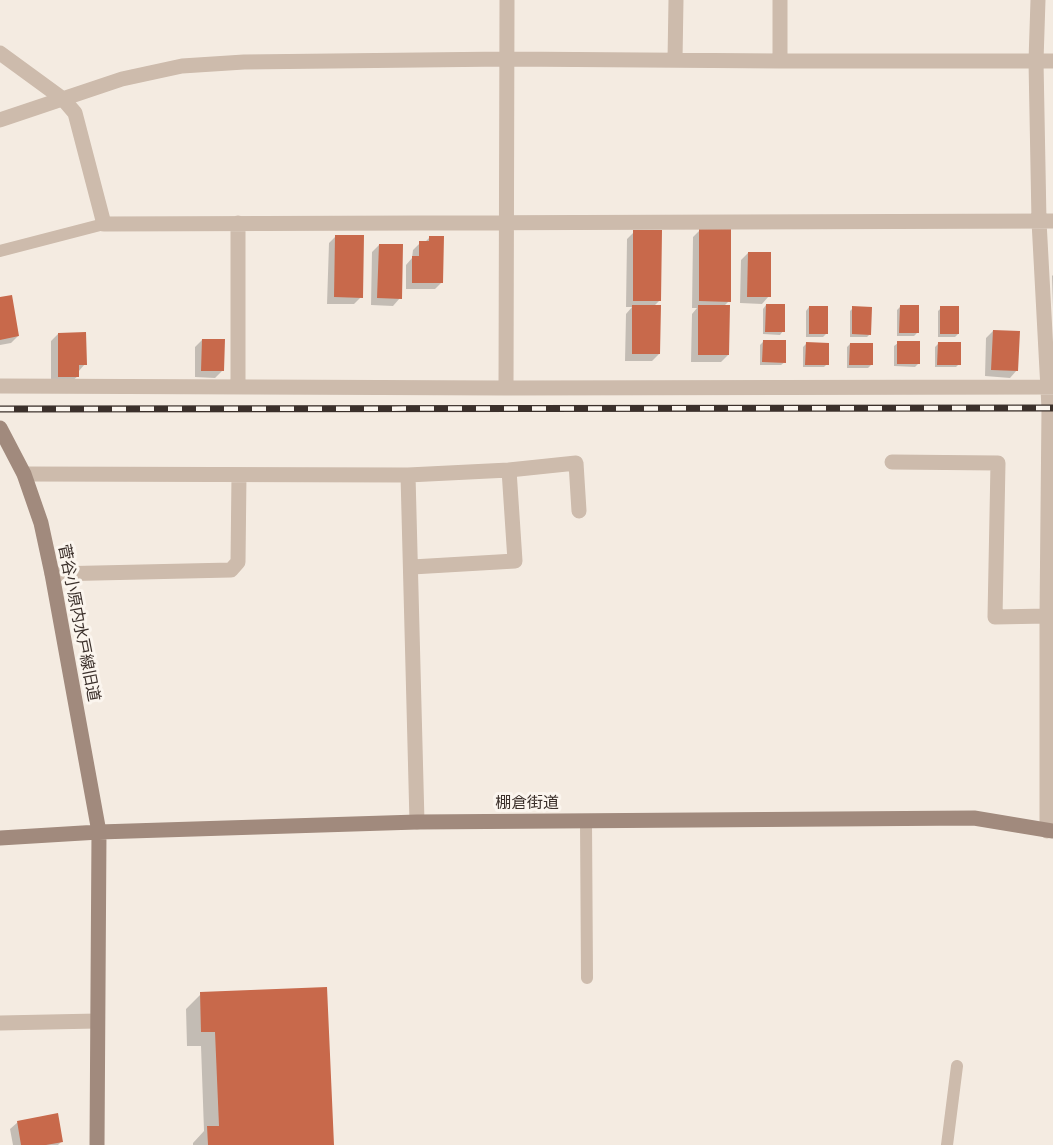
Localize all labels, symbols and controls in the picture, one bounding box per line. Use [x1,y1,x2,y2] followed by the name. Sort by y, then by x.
[53,543,103,703] street label: 菅谷小原内水戸線旧道
[495,794,559,814] street label: 棚倉街道

